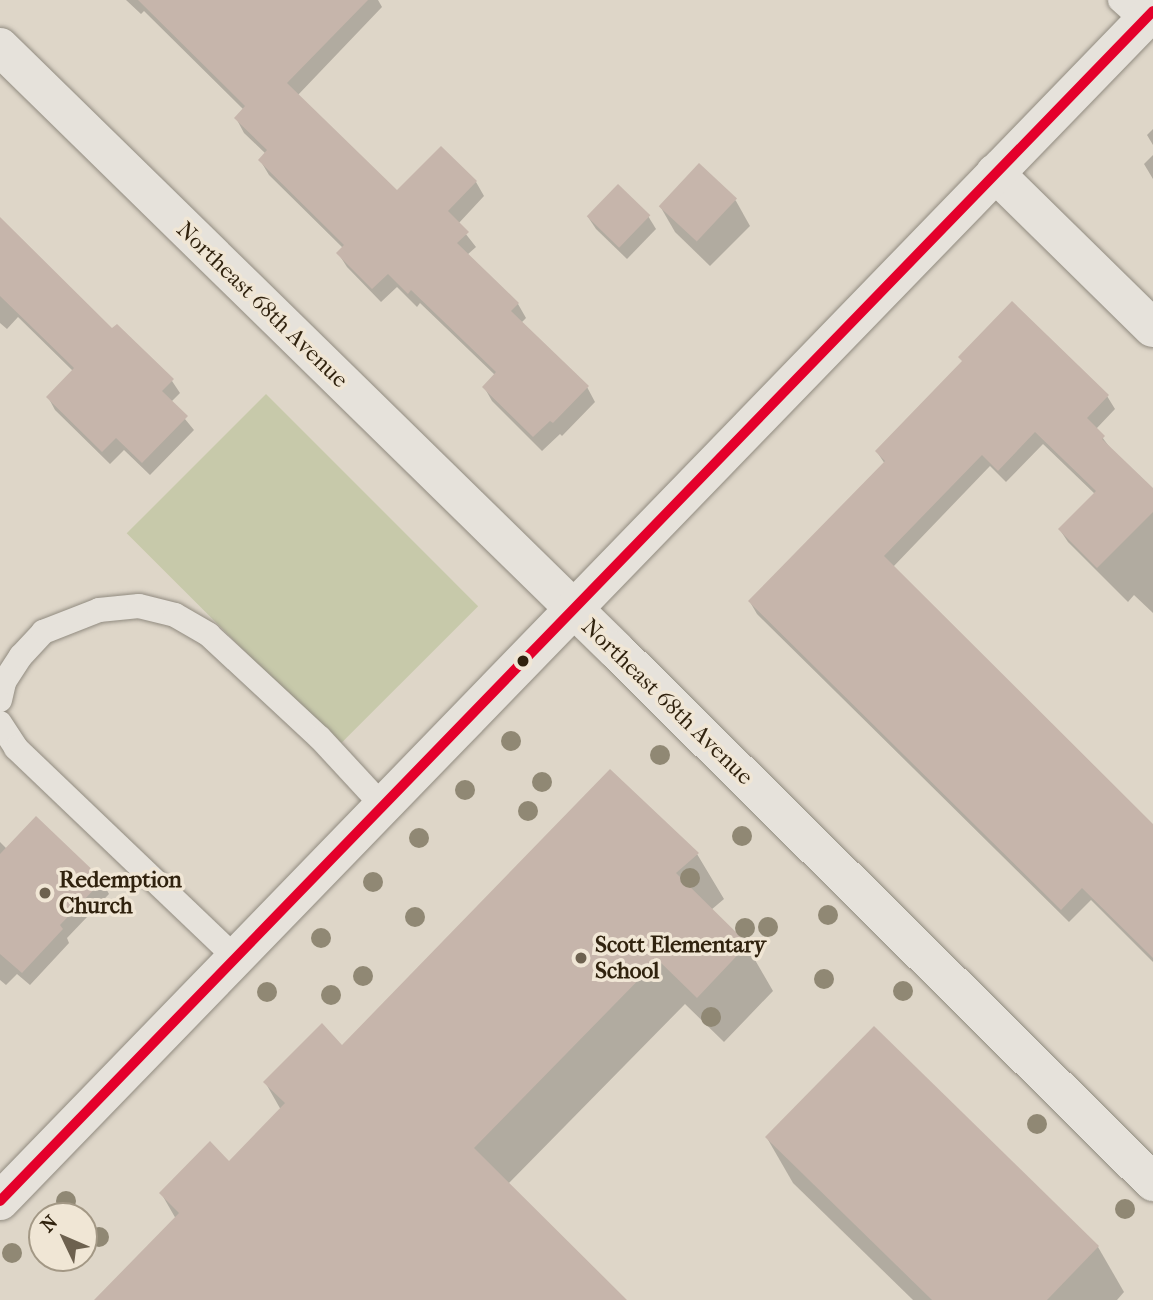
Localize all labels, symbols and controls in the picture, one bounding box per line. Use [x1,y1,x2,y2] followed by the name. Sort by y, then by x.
[171,216,353,394] street label: Northeast 68th Avenue
[576,613,758,791] street label: Northeast 68th Avenue
[516,654,530,668] unlabelled marker
[59,866,182,920] place label: Redemption Church
[37,885,53,901] marker: Redemption Church
[595,931,766,985] place label: Scott Elementary School
[573,950,589,966] marker: Scott Elementary School
[28,1202,98,1272] north arrow
[36,1211,62,1237] text: N

